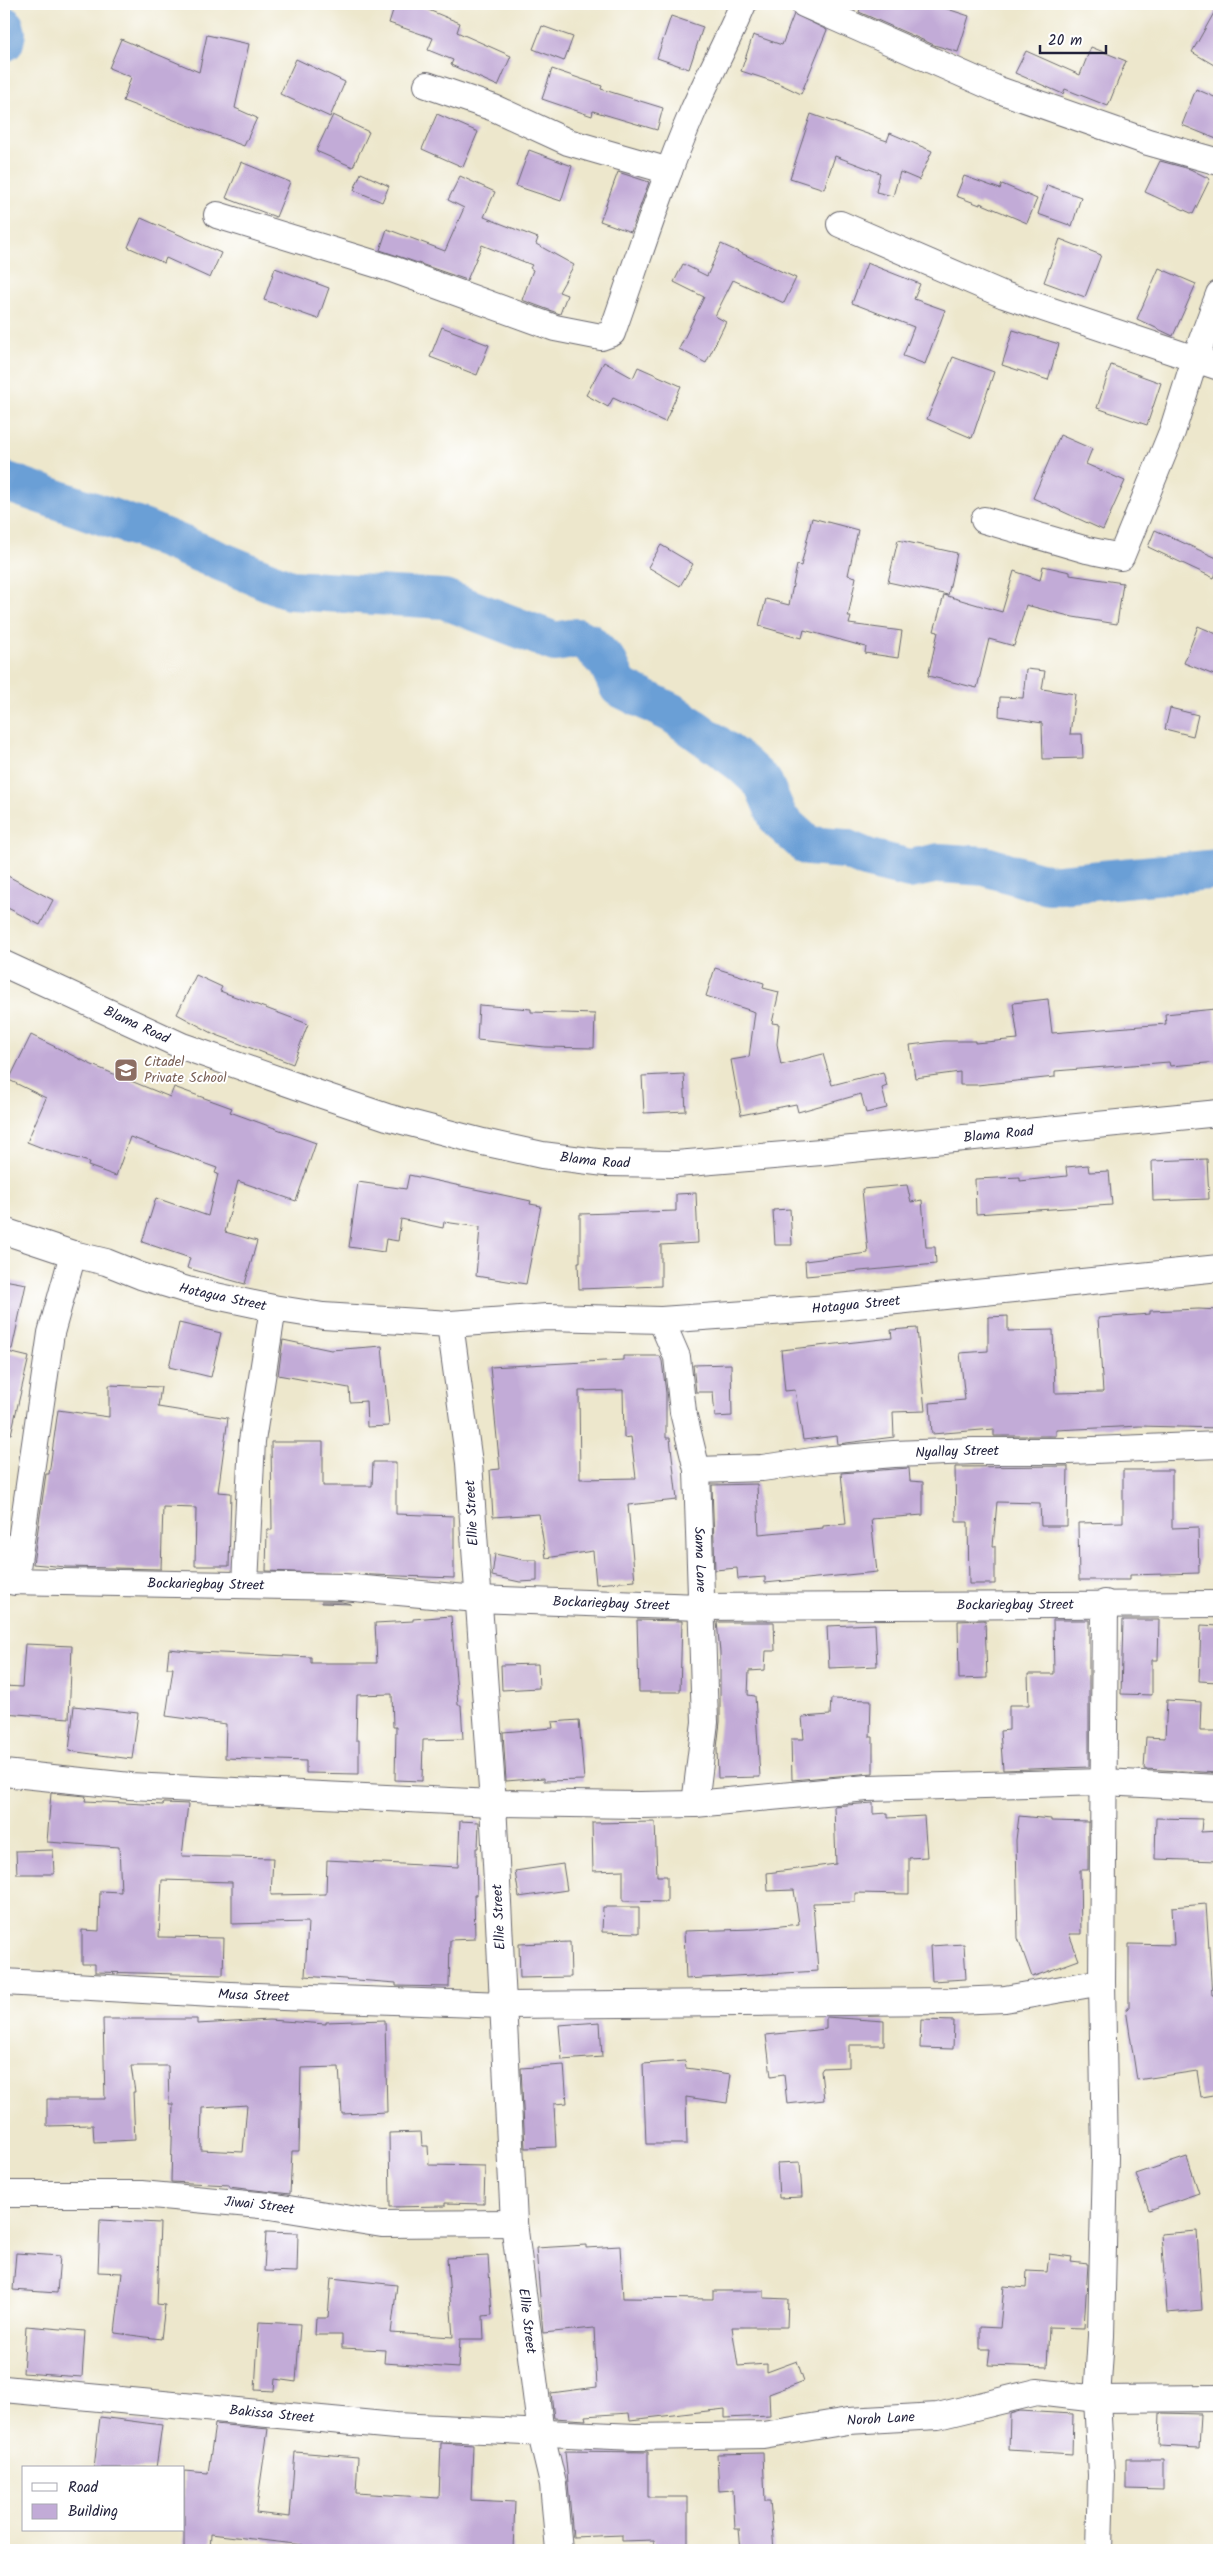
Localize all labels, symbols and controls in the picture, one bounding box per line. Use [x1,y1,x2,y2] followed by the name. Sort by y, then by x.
[1040,22,1107,54] scale bar
[1048,29,1082,53] text: 20 m
[100,1000,174,1050] street label: Blama Road
[144,1051,227,1089] place label: Citadel Private School
[113,1057,139,1083] school or university icon: Citadel Private School
[962,1120,1036,1149] street label: Blama Road
[559,1146,631,1174] street label: Blama Road
[176,1277,269,1317] street label: Hotagua Street
[811,1290,902,1320] street label: Hotagua Street
[915,1440,1000,1464] street label: Nyallay Street
[459,1479,485,1546] street label: Ellie Street
[688,1527,712,1593] street label: Sama Lane
[147,1573,265,1597] street label: Bockariegbay Street
[552,1591,671,1617] street label: Bockariegbay Street
[957,1594,1075,1617] street label: Bockariegbay Street
[486,1883,512,1950] street label: Ellie Street
[217,1983,290,2008] street label: Musa Street
[223,2191,297,2221] street label: Jiwai Street
[512,2287,542,2356] street label: Ellie Street
[228,2399,316,2429] street label: Bakissa Street
[846,2406,916,2432] street label: Noroh Lane
[22,2466,185,2532] legend
[68,2476,99,2500] text: Road
[68,2500,118,2524] text: Building

